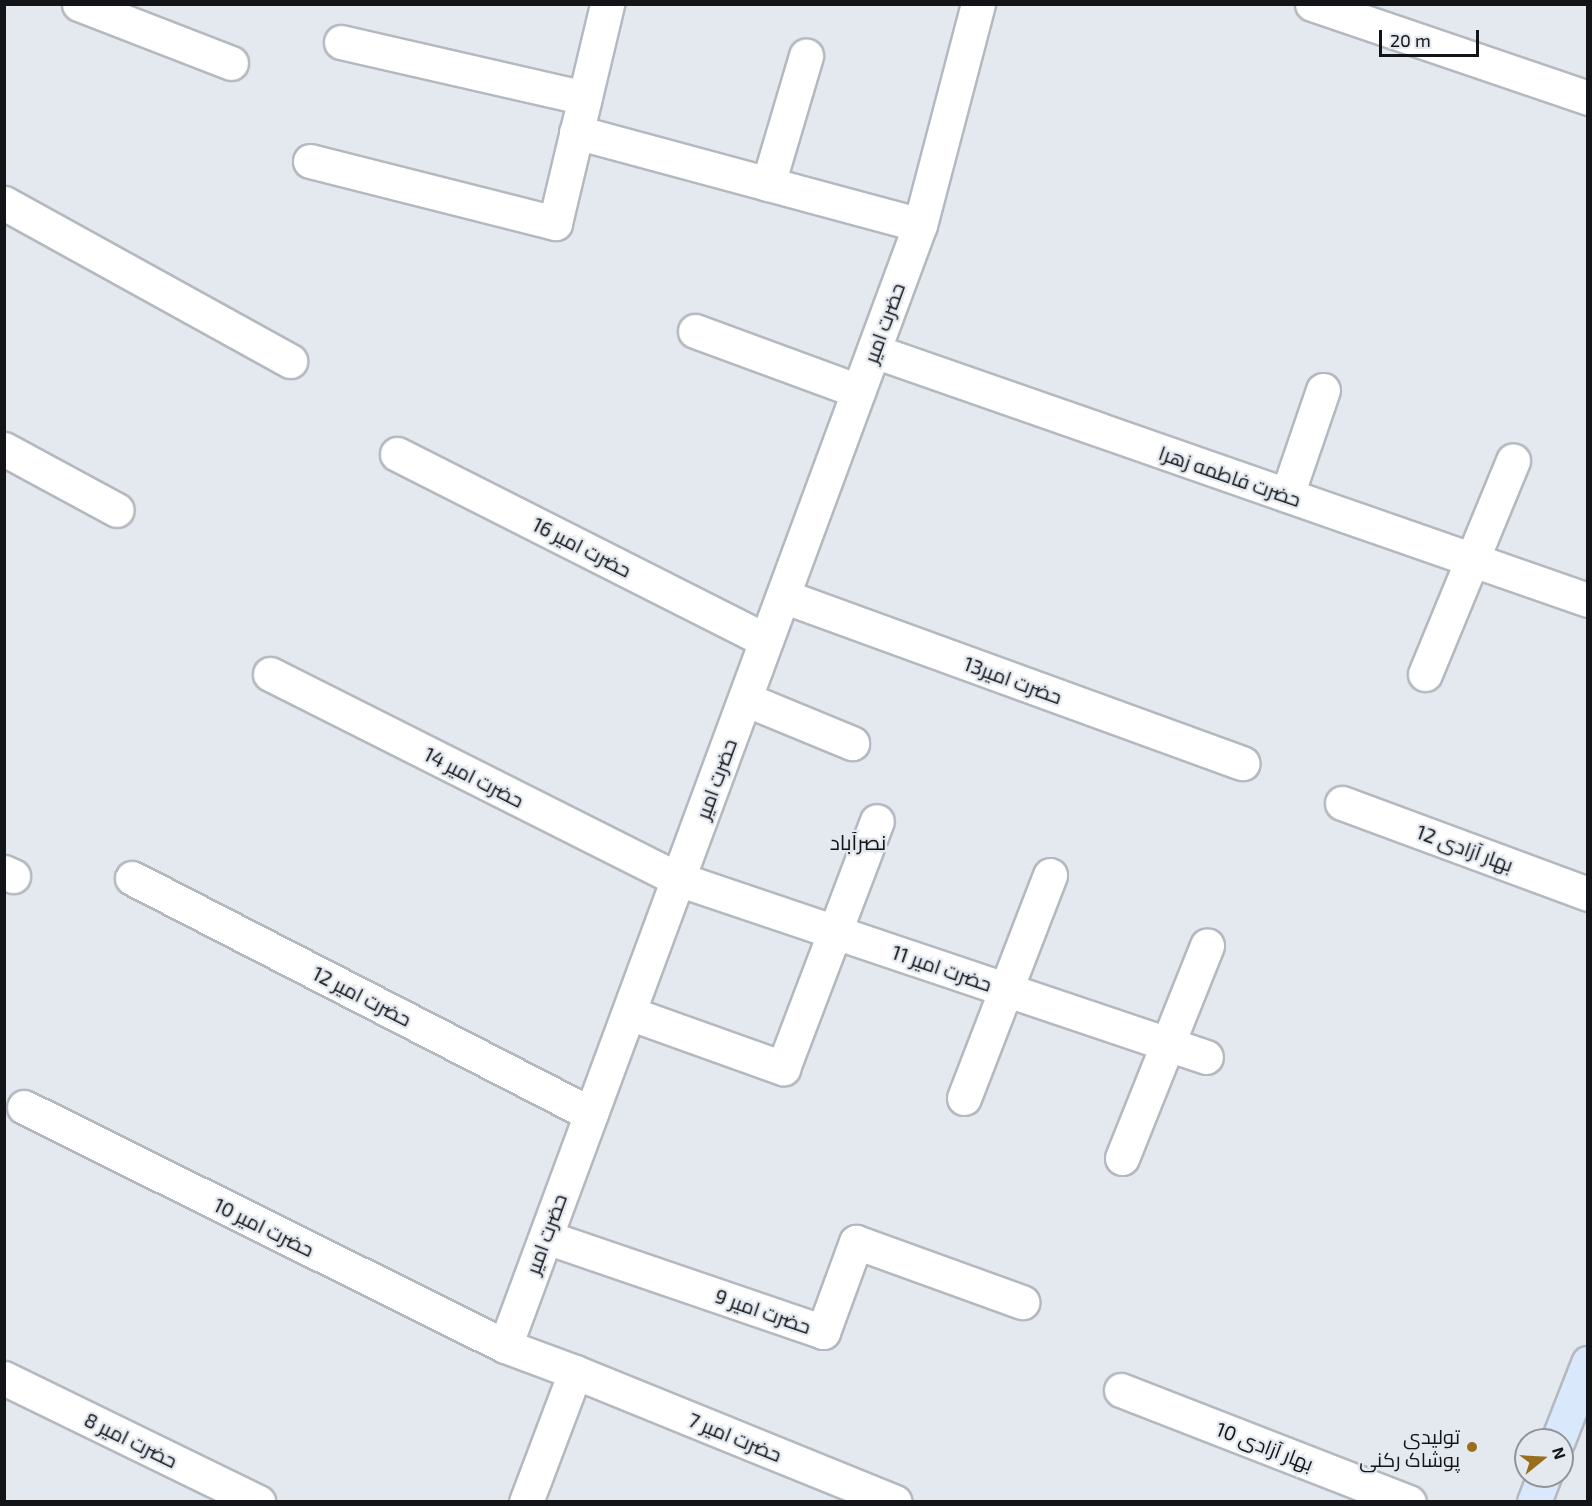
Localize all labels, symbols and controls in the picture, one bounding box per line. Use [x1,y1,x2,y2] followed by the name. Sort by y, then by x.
[1382,18,1482,56] scale bar
[1390,29,1431,51] text: 20 m
[858,280,910,366] street label: حضرت امیر
[1156,440,1304,512] street label: حضرت فاطمه زهرا
[529,512,635,582] street label: حضرت امیر 16
[961,651,1065,709] street label: حضرت امیر13
[690,736,742,822] street label: حضرت امیر
[420,742,528,812] street label: حضرت امیر 14
[1413,819,1517,877] street label: بهار آزادی 12
[830,829,886,855] district label: نصرآباد
[889,940,995,996] street label: حضرت امیر 11
[309,961,415,1031] street label: حضرت امیر 12
[520,1191,572,1277] street label: حضرت امیر
[210,1192,318,1262] street label: حضرت امیر 10
[712,1283,814,1339] street label: حضرت امیر 9
[81,1407,181,1473] street label: حضرت امیر 8
[685,1407,785,1467] street label: حضرت امیر 7
[1213,1416,1317,1476] street label: بهار آزادی 10
[1359,1424,1460,1471] place label: تولیدی پوشاک رکنی
[1514,1428,1574,1488] north arrow
[1465,1440,1479,1454] marker: تولیدی پوشاک رکنی
[1549,1444,1571,1461] text: N

